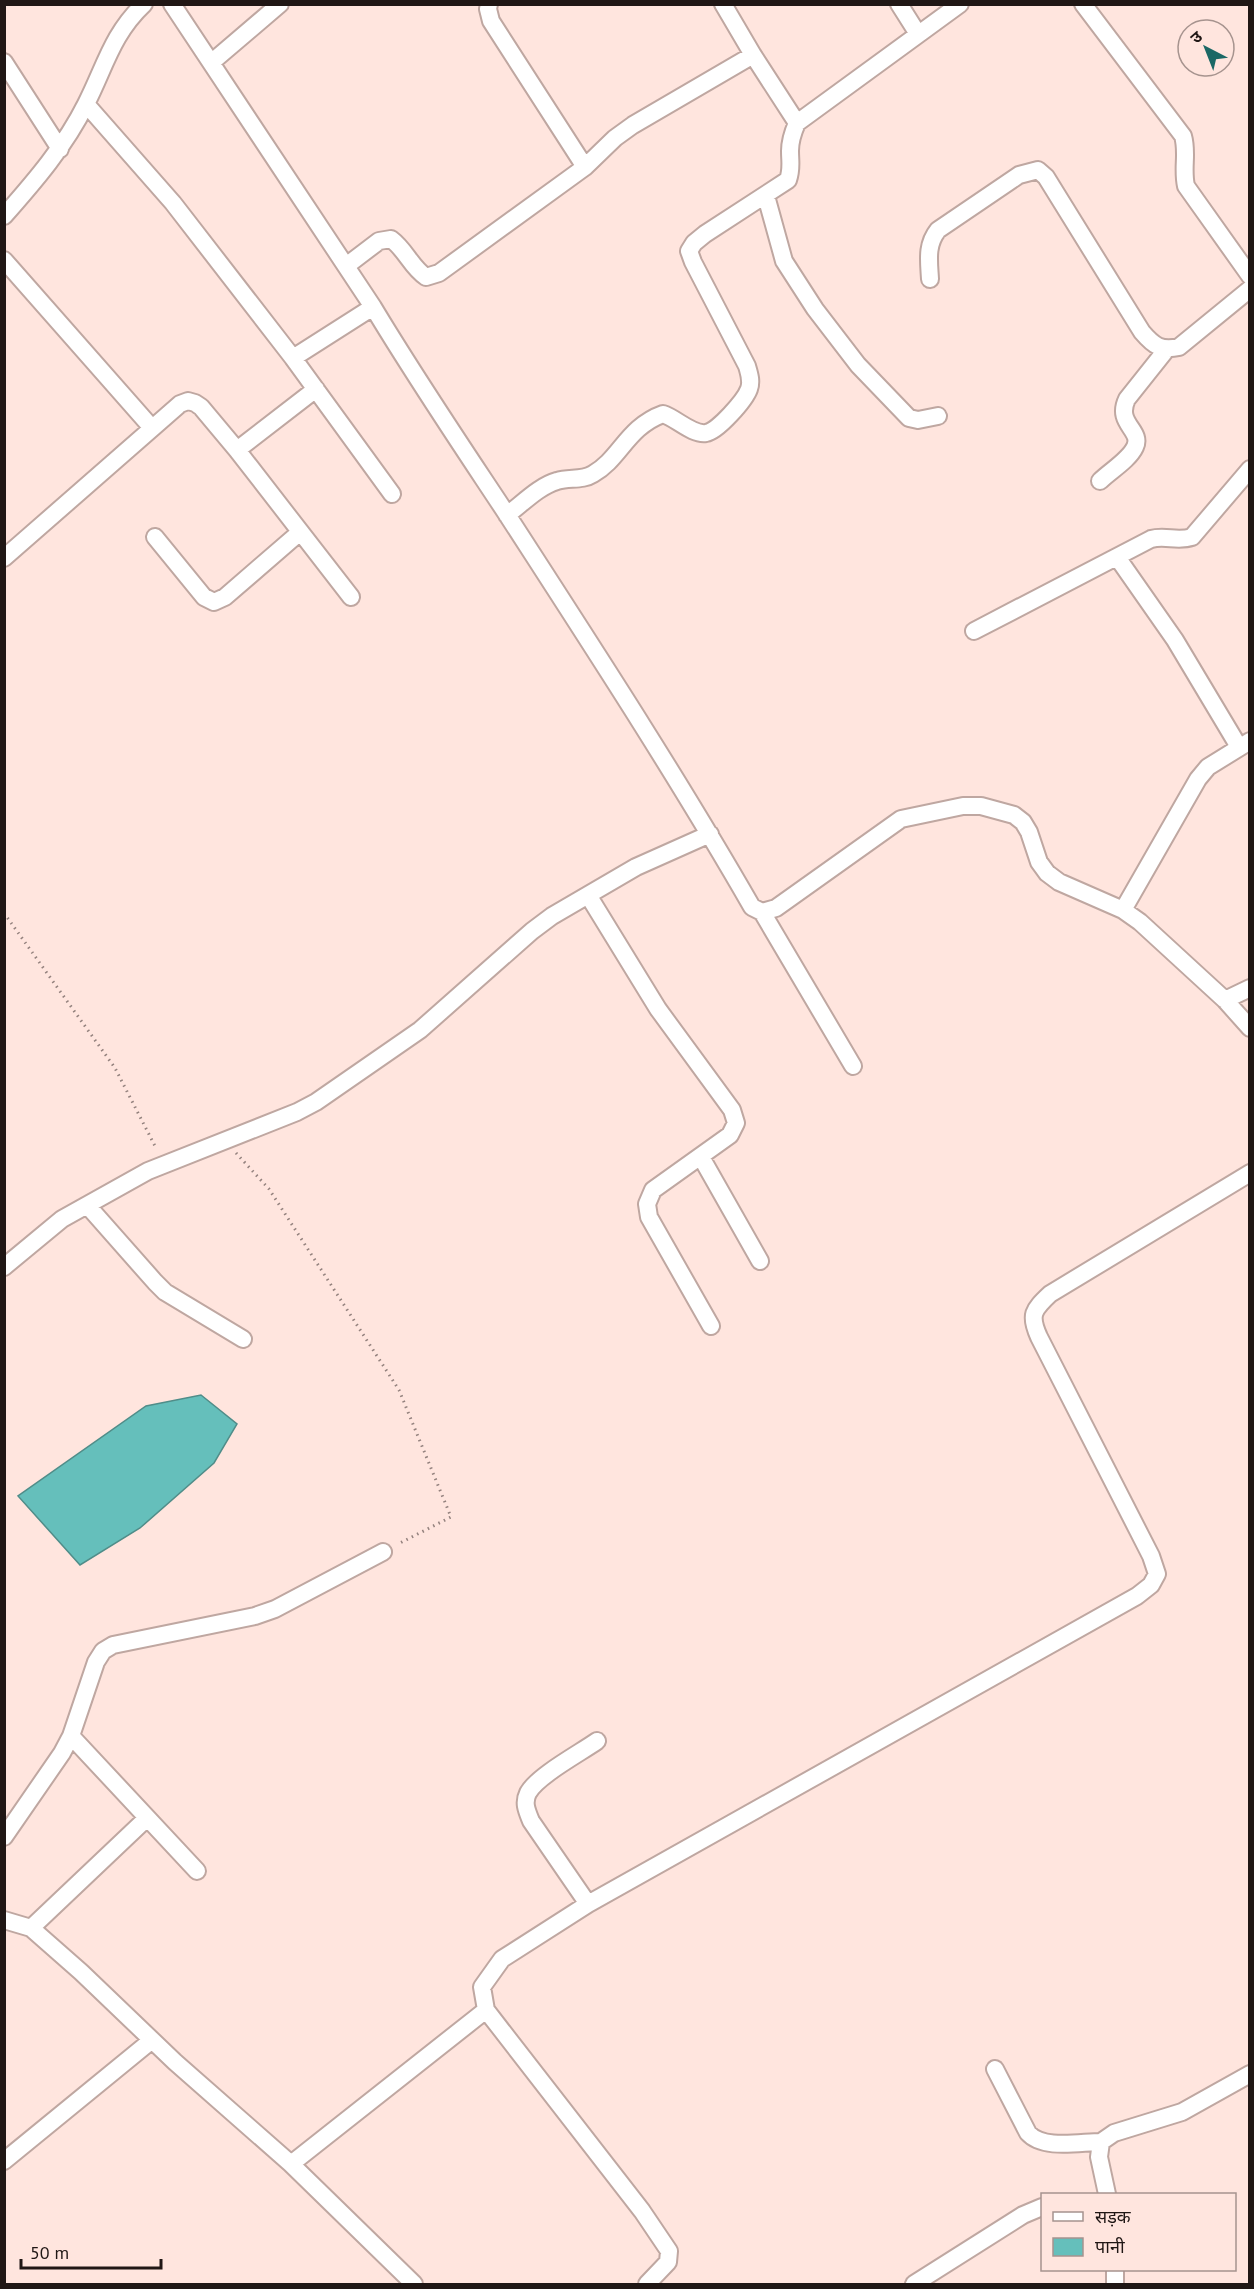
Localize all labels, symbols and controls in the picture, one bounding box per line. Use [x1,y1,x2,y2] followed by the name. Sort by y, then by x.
[1176,18,1236,78] north arrow
[1186,26,1207,47] text: उ
[1041,2193,1236,2271] legend
[1095,2205,1132,2228] text: सड़क
[21,2232,160,2270] scale bar
[1095,2235,1125,2258] text: पानी
[30,2241,69,2264] text: 50 m

